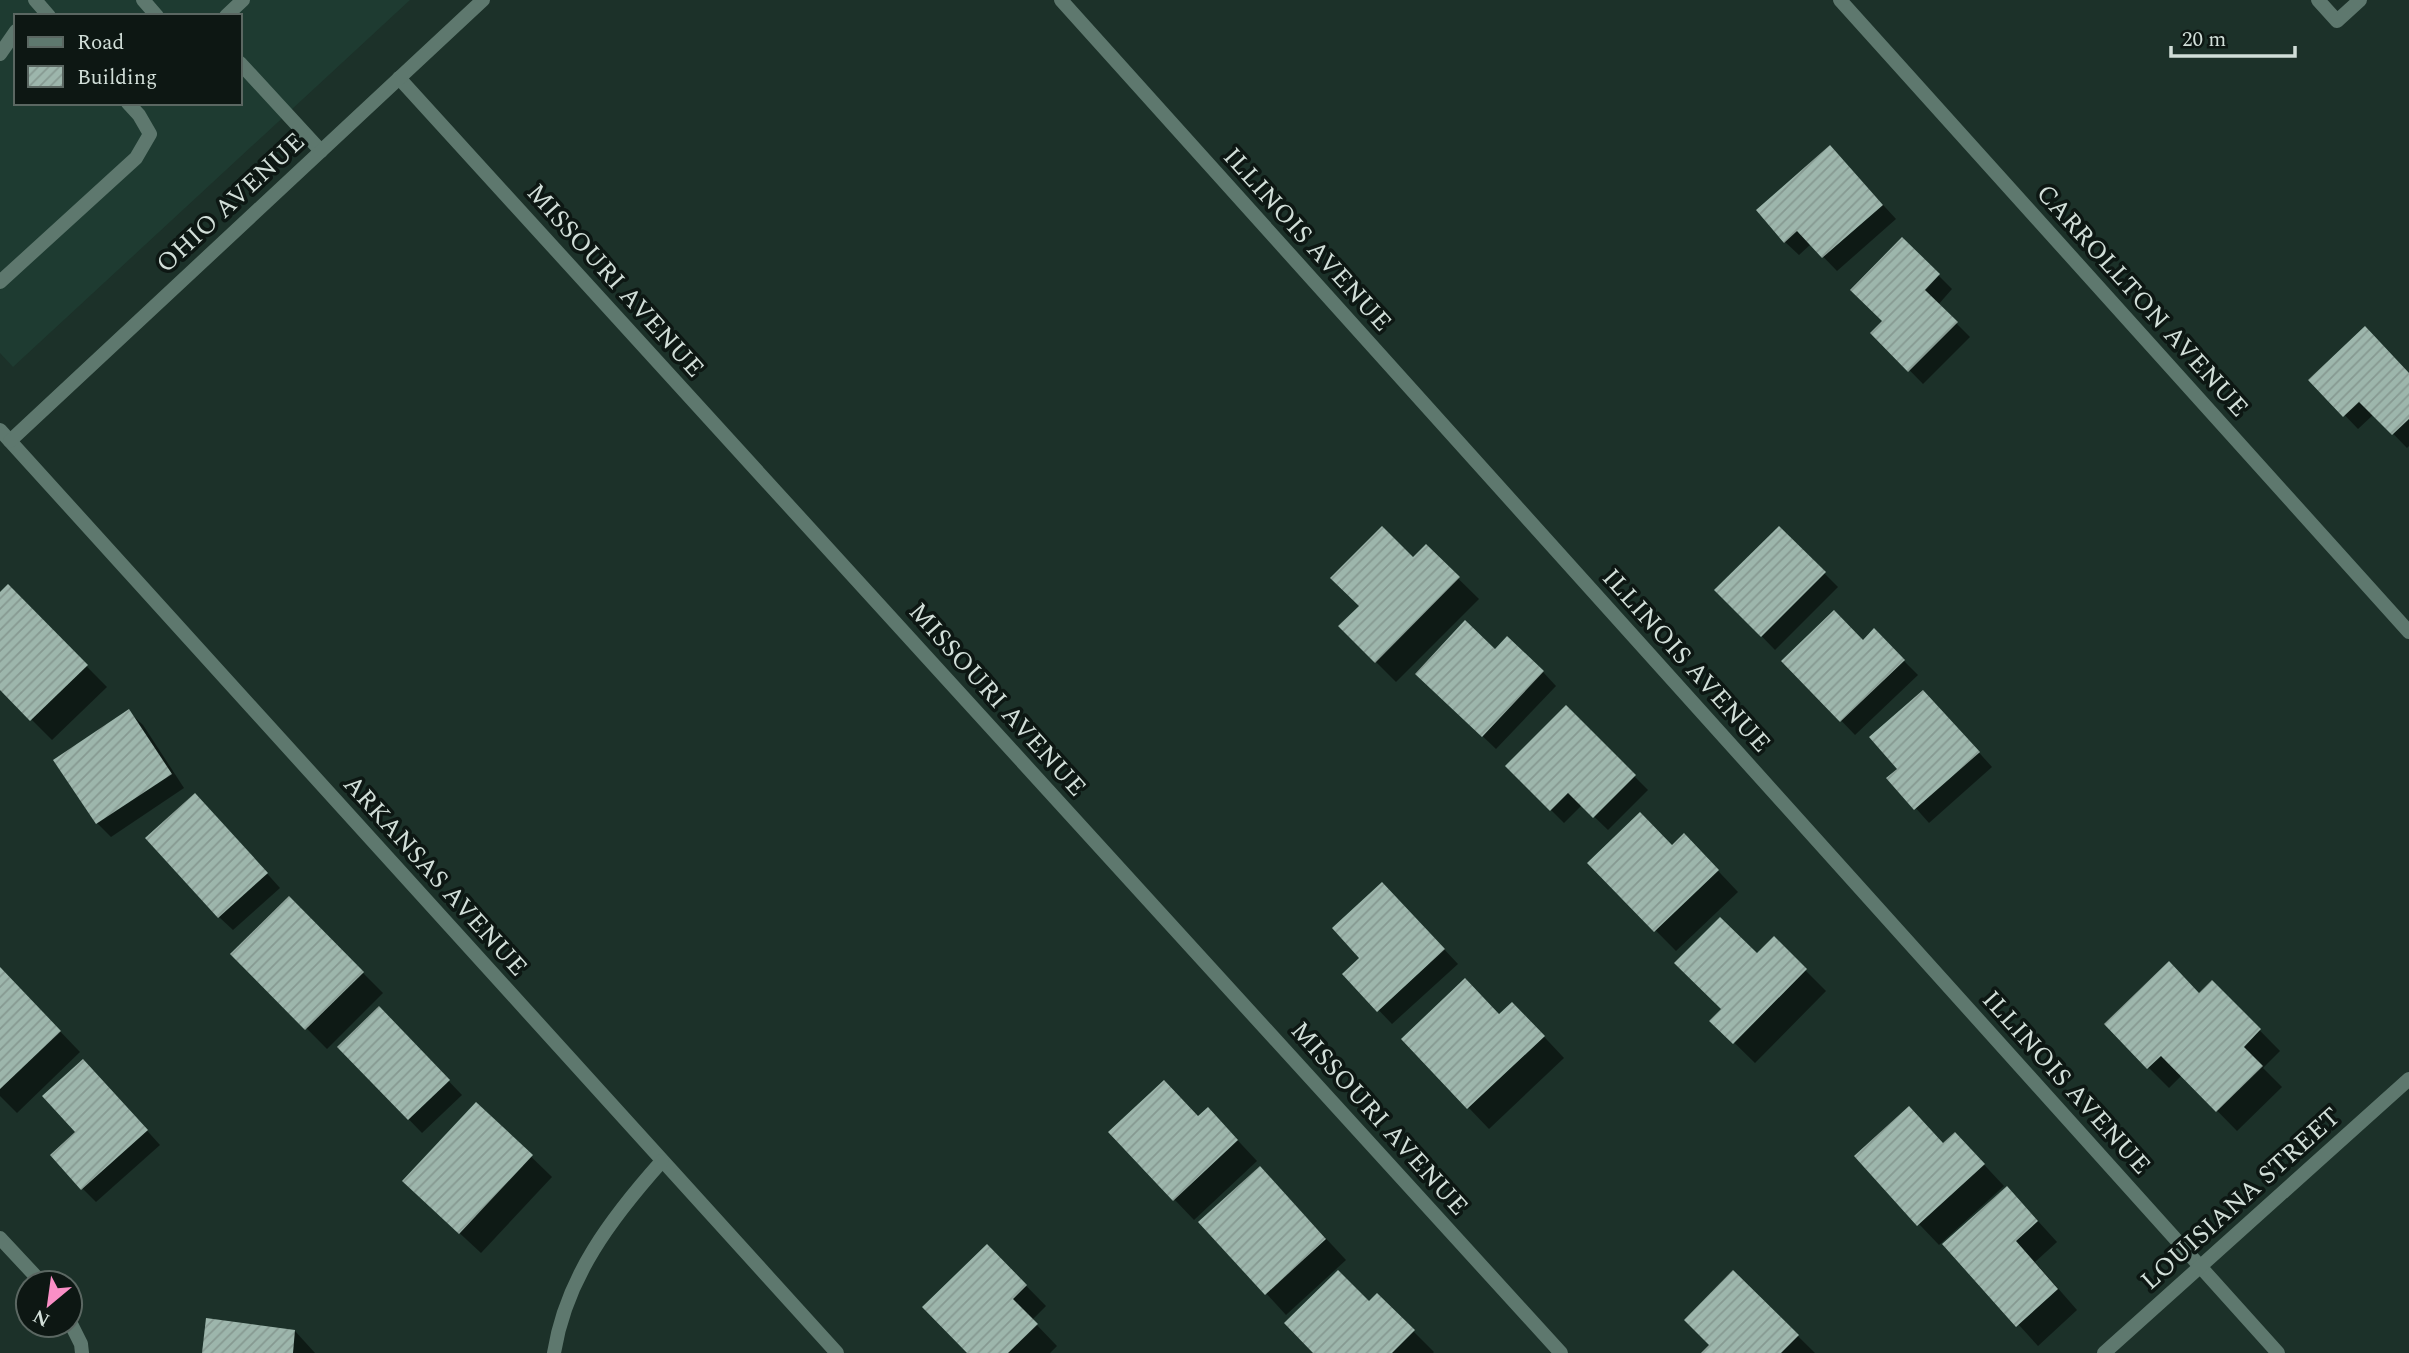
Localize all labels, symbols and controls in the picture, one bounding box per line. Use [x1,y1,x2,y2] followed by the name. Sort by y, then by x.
[14,14,242,105] legend
[2171,14,2295,58] scale bar
[2182,24,2226,56] text: 20 m
[77,27,124,59] text: Road
[77,62,157,94] text: Building
[147,123,314,283] street label: OHIO AVENUE
[1213,138,1401,341] street label: ILLINOIS AVENUE
[517,174,714,387] street label: MISSOURI AVENUE
[2026,175,2258,426] street label: CARROLLTON AVENUE
[1592,559,1780,762] street label: ILLINOIS AVENUE
[899,593,1096,806] street label: MISSOURI AVENUE
[333,766,537,986] street label: ARKANSAS AVENUE
[1972,981,2160,1184] street label: ILLINOIS AVENUE
[1281,1012,1478,1225] street label: MISSOURI AVENUE
[2132,1098,2350,1300] street label: LOUISIANA STREET
[14,1269,84,1339] north arrow
[28,1301,55,1334] text: N

